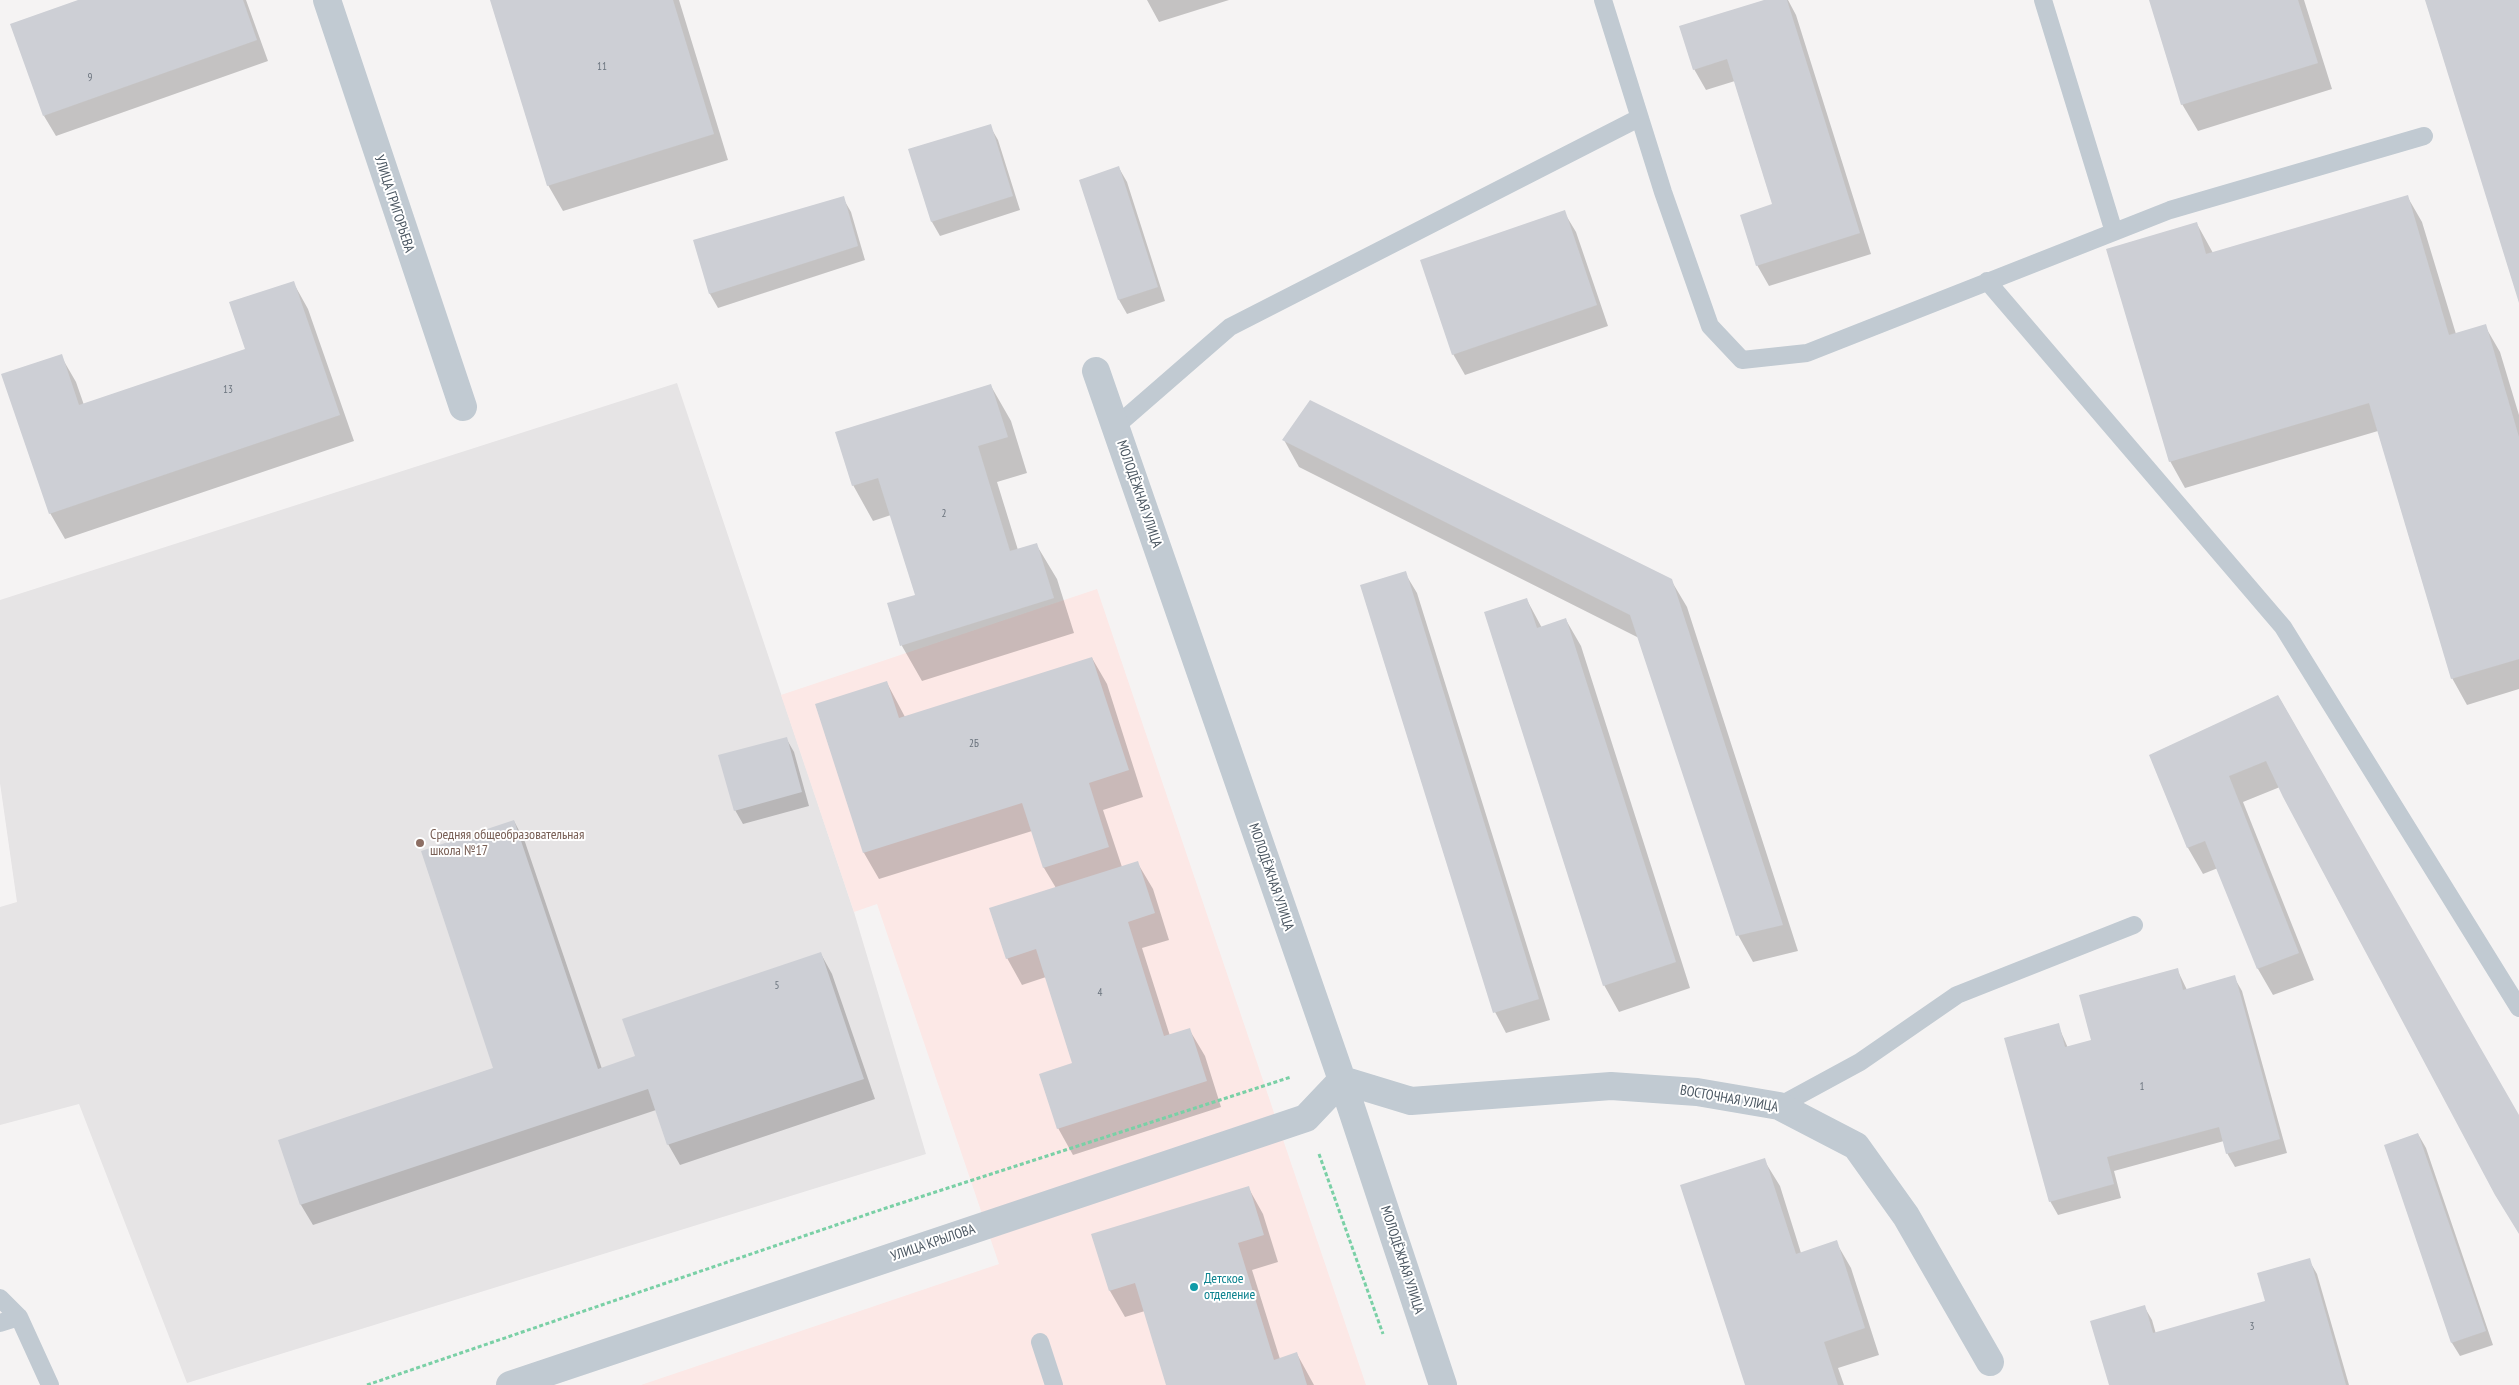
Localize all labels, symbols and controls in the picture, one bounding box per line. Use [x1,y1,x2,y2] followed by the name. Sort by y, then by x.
[597,60,607,74] house number: 11
[88,71,92,85] house number: 9
[370,153,418,255] street label: УЛИЦА ГРИГОРЬЕВА
[223,383,233,397] house number: 13
[1113,438,1165,550] street label: МОЛОДЁЖНАЯ УЛИЦА
[942,507,946,521] house number: 2
[969,737,979,751] house number: 2Б
[1245,821,1297,933] street label: МОЛОДЁЖНАЯ УЛИЦА
[430,827,584,860] place label: Средняя общеобразовательная школа №17
[414,837,426,849] marker: Средняя общеобразовательная школа №17
[775,979,779,993] house number: 5
[1098,986,1102,1000] house number: 4
[2140,1080,2144,1094] house number: 1
[1679,1082,1779,1116] street label: ВОСТОЧНАЯ УЛИЦА
[1377,1204,1427,1316] street label: МОЛОДЁЖНАЯ УЛИЦА
[889,1221,977,1265] street label: УЛИЦА КРЫЛОВА
[1204,1271,1255,1304] place label: Детское отделение
[1188,1281,1200,1293] marker: Детское отделение
[2250,1320,2254,1334] house number: 3

